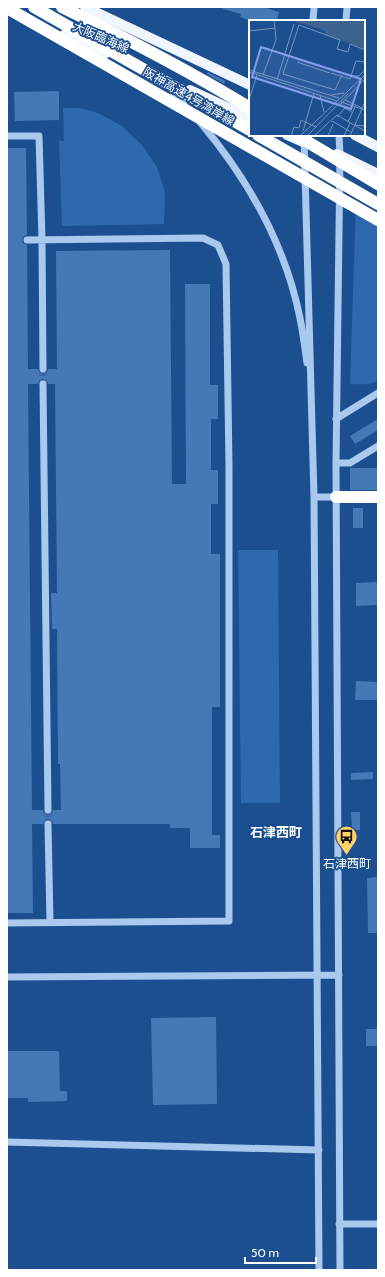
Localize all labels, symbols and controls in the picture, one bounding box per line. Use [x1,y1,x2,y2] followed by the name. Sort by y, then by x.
[70,18,132,56] street label: 大阪臨海線
[249,20,365,136] inset map
[141,64,237,128] street label: 阪神高速4号湾岸線
[334,823,360,856] bus stop icon: 石津西町
[250,824,302,840] district label: 石津西町
[323,856,371,871] place label: 石津西町
[245,1239,316,1265] scale bar
[251,1245,279,1260] text: 50 m

